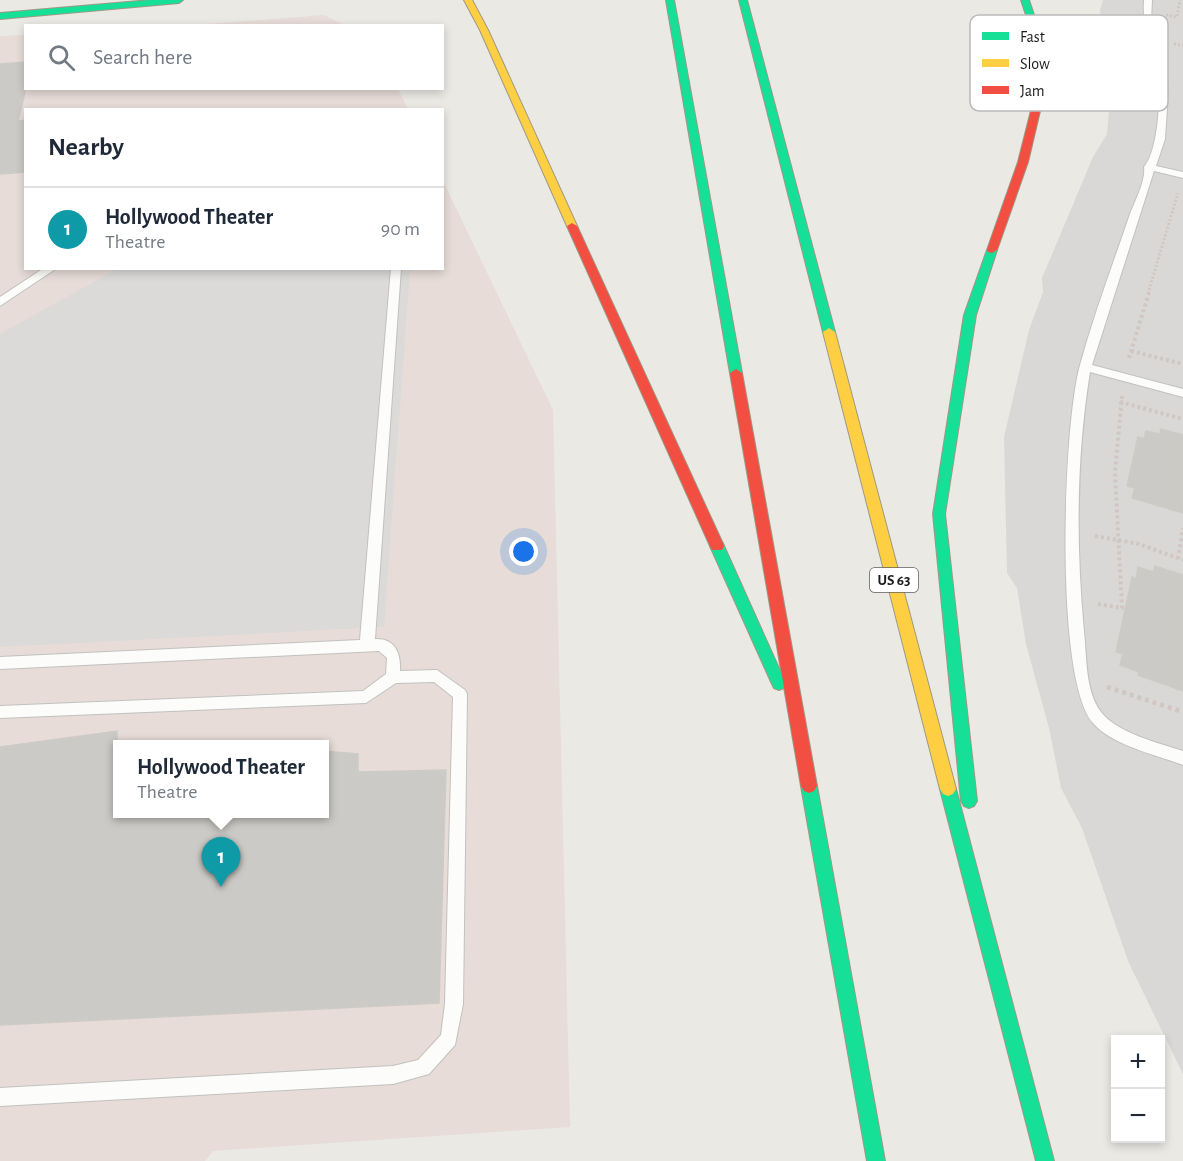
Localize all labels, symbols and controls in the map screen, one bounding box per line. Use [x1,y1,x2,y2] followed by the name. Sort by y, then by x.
[970,15,1168,111] legend
[24,24,444,90] search box
[1020,29,1045,45] text: Fast
[45,41,78,74] icon: search
[93,46,192,68] text: Search here
[1020,56,1050,72] text: Slow
[1020,83,1045,99] text: Jam
[48,134,124,160] text: Nearby
[105,206,273,228] text: Hollywood Theater
[64,219,71,239] text: 1
[381,219,420,239] text: 90 m
[105,232,166,252] text: Theatre
[509,537,538,566] your location
[870,568,918,592] road number: US 63
[113,740,329,818] popup
[137,756,305,778] text: Hollywood Theater
[137,782,197,802] text: Theatre
[202,838,240,887] pin: 1
[1111,1035,1165,1143] map controls
[1111,1035,1165,1089] button: +
[1111,1089,1165,1143] button: −

